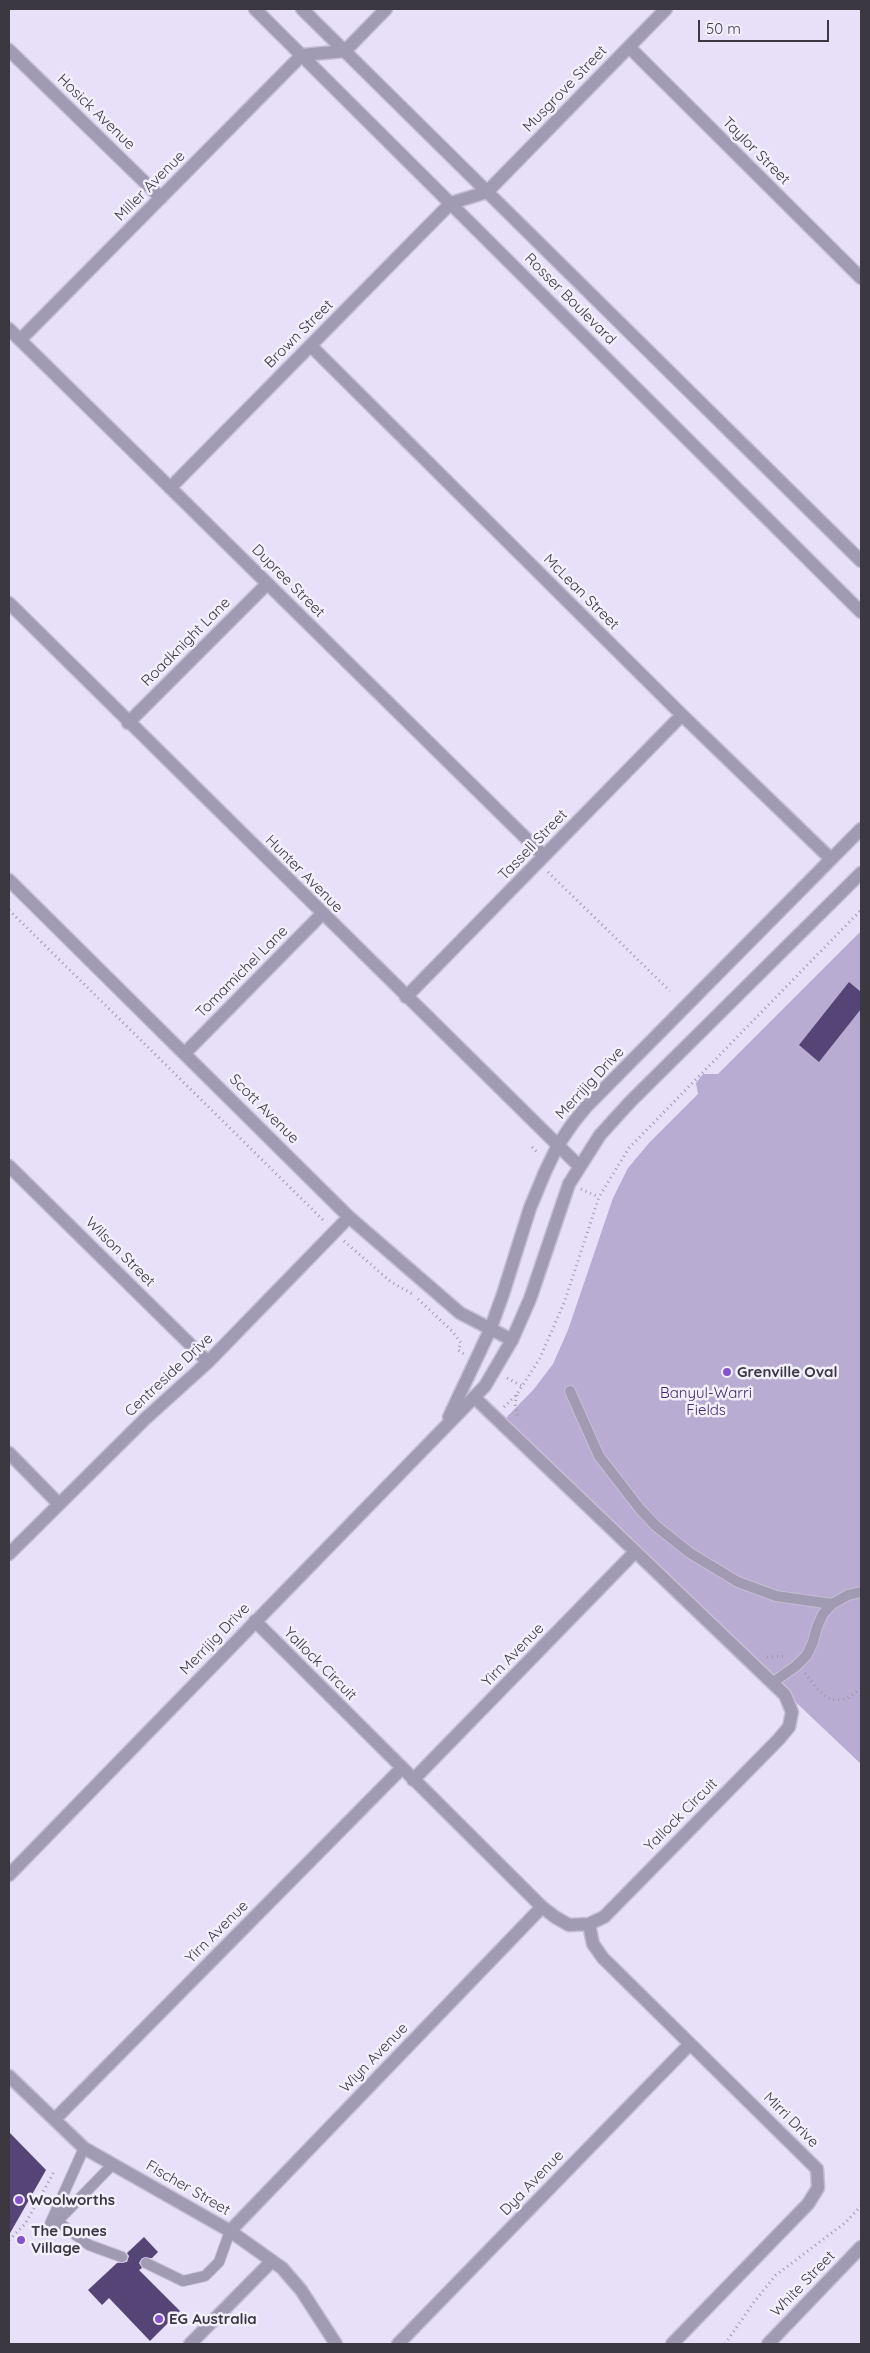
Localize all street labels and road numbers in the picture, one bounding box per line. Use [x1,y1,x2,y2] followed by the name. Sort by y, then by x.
[519,42,611,136] street label: Musgrove Street
[53,70,139,154] street label: Hosick Avenue
[718,113,794,189] street label: Taylor Street
[111,147,189,225] street label: Miller Avenue
[520,249,620,349] street label: Rosser Boulevard
[261,296,337,372] street label: Brown Street
[248,541,328,621] street label: Dupree Street
[539,550,623,634] street label: McLean Street
[138,594,234,690] street label: Roadknight Lane
[495,806,571,884] street label: Tassell Street
[261,831,347,917] street label: Hunter Avenue
[192,922,292,1022] street label: Tomamichel Lane
[552,1043,628,1123] street label: Merrijig Drive
[226,1071,302,1147] street label: Scott Avenue
[81,1213,159,1291] street label: Wilson Street
[121,1330,217,1420] street label: Centreside Drive
[176,1599,254,1679] street label: Merrijig Drive
[478,1619,548,1691] street label: Yirn Avenue
[280,1624,360,1704] street label: Yallock Circuit
[641,1775,721,1855] street label: Yallock Circuit
[182,1897,252,1967] street label: Yirn Avenue
[336,2019,412,2097] street label: Wiyn Avenue
[760,2089,822,2151] street label: Mirri Drive
[496,2147,568,2219] street label: Dya Avenue
[143,2157,233,2219] street label: Fischer Street
[767,2247,839,2321] street label: White Street

